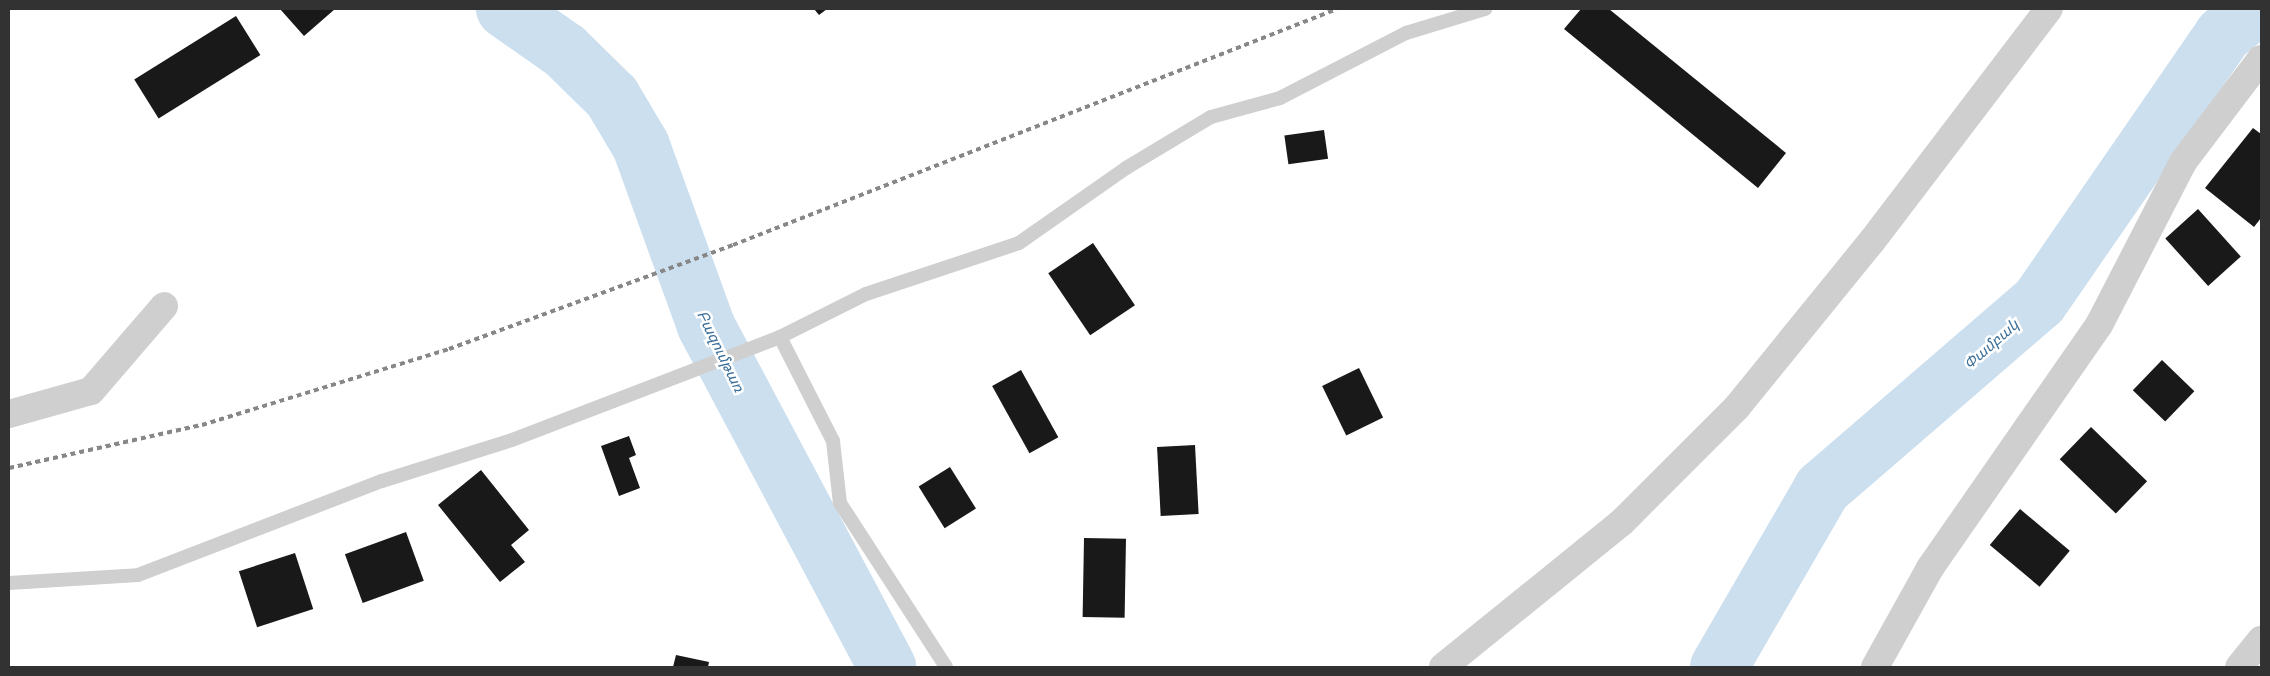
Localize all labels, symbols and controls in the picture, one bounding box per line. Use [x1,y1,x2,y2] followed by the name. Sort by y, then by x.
[693,307,749,395] water label: Բազումթառ
[1960,315,2022,373] water label: Փամբակ

